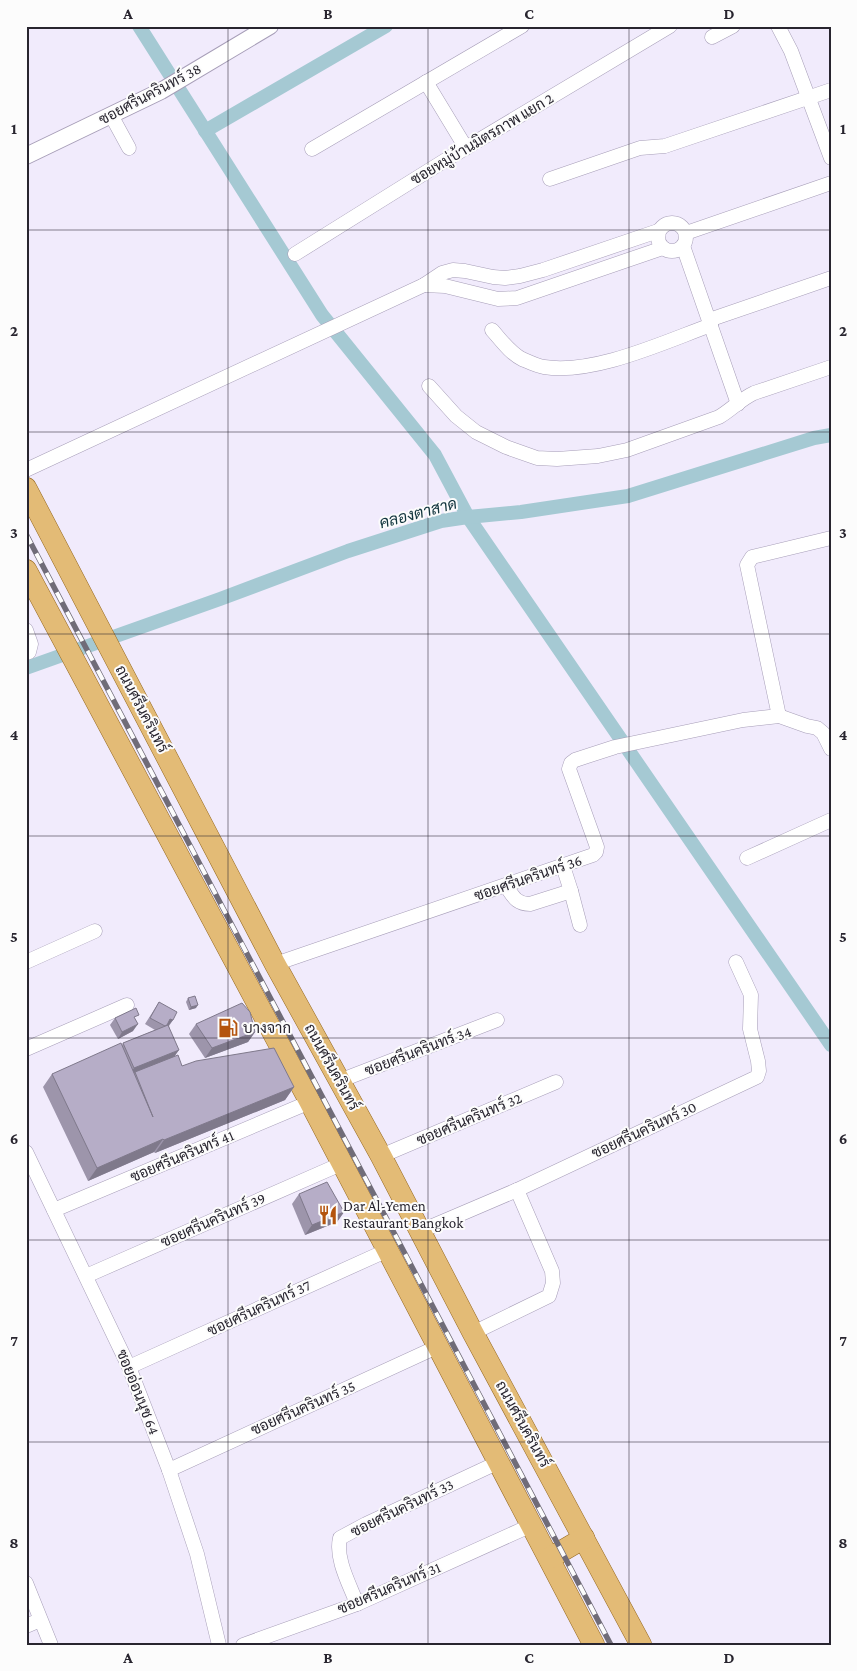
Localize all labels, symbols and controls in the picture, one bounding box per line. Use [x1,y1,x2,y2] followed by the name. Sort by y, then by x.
[122,5,133,22] text: A
[323,5,333,22] text: B
[524,5,534,22] text: C
[723,5,735,22] text: D
[95,59,204,128] street label: ซอยศรีนครินทร์ 38
[407,88,557,190] street label: ซอยหมู่บ้านมิตรภาพ แยก 2
[11,120,17,137] text: 1
[840,120,846,137] text: 1
[10,322,18,339] text: 2
[839,322,847,339] text: 2
[377,494,459,532] water label: คลองตาสาด
[10,524,18,541] text: 3
[839,524,847,541] text: 3
[112,662,174,755] street label: ถนนศรีนครินทร์
[10,726,19,743] text: 4
[839,726,848,743] text: 4
[471,850,584,904] street label: ซอยศรีนครินทร์ 36
[10,928,18,945] text: 5
[839,928,847,945] text: 5
[217,1017,239,1039] fuel station icon: บางจาก
[243,1020,291,1036] place label: บางจาก
[302,1020,364,1113] street label: ถนนศรีนครินทร์
[362,1021,474,1079] street label: ซอยศรีนครินทร์ 34
[413,1088,524,1148] street label: ซอยศรีนครินทร์ 32
[588,1097,699,1161] street label: ซอยศรีนครินทร์ 30
[127,1125,236,1185] street label: ซอยศรีนครินทร์ 41
[10,1130,18,1147] text: 6
[839,1130,847,1147] text: 6
[157,1188,268,1250] street label: ซอยศรีนครินทร์ 39
[343,1198,464,1232] place label: Dar Al-Yemen Restaurant Bangkok
[317,1204,339,1226] restaurant icon: Dar Al-Yemen Restaurant Bangkok
[204,1275,313,1339] street label: ซอยศรีนครินทร์ 37
[10,1332,18,1349] text: 7
[839,1332,847,1349] text: 7
[111,1346,164,1438] street label: ซอยอ่อนนุช 64
[248,1376,358,1438] street label: ซอยศรีนครินทร์ 35
[493,1377,555,1470] street label: ถนนศรีนครินทร์
[347,1474,456,1540] street label: ซอยศรีนครินทร์ 33
[9,1534,19,1551] text: 8
[838,1534,848,1551] text: 8
[334,1557,443,1617] street label: ซอยศรีนครินทร์ 31
[122,1649,133,1666] text: A
[323,1649,333,1666] text: B
[524,1649,534,1666] text: C
[723,1649,735,1666] text: D

